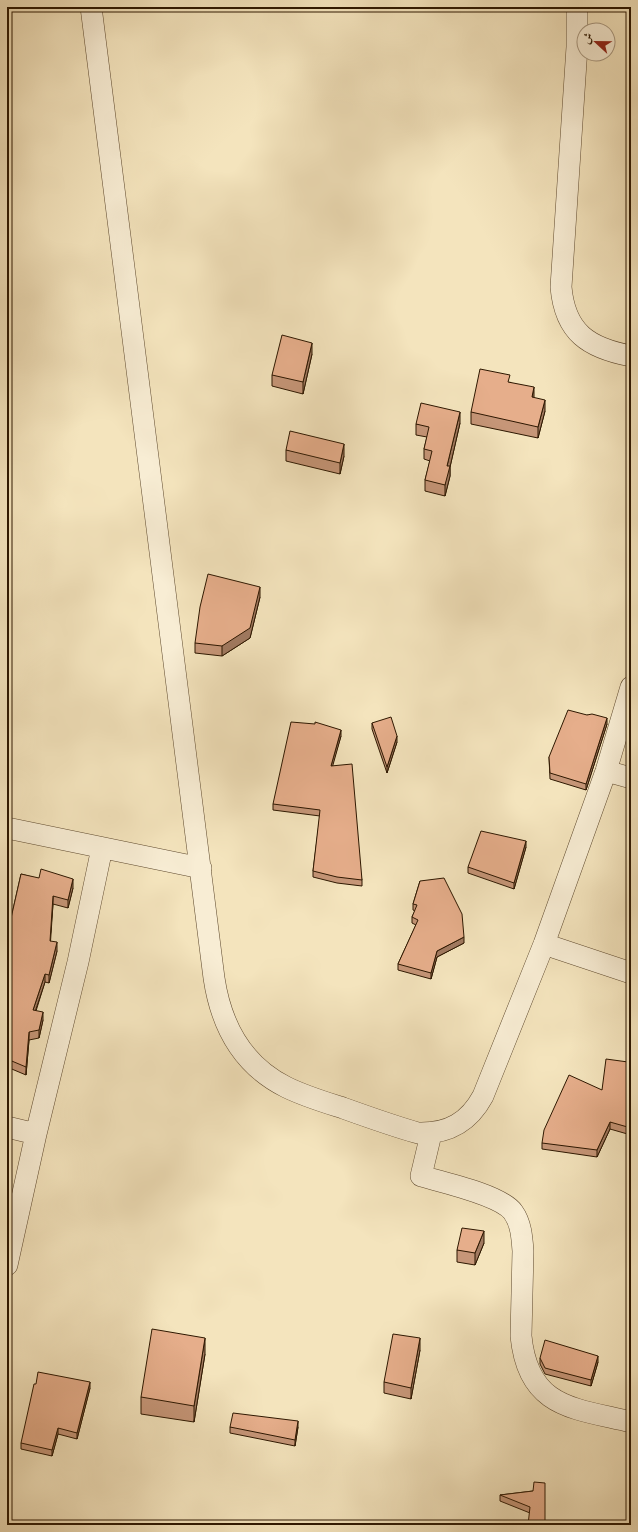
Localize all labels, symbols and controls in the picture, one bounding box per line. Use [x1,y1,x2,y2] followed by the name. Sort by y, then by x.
[576,22,616,62] north arrow
[579,31,596,46] text: ش

